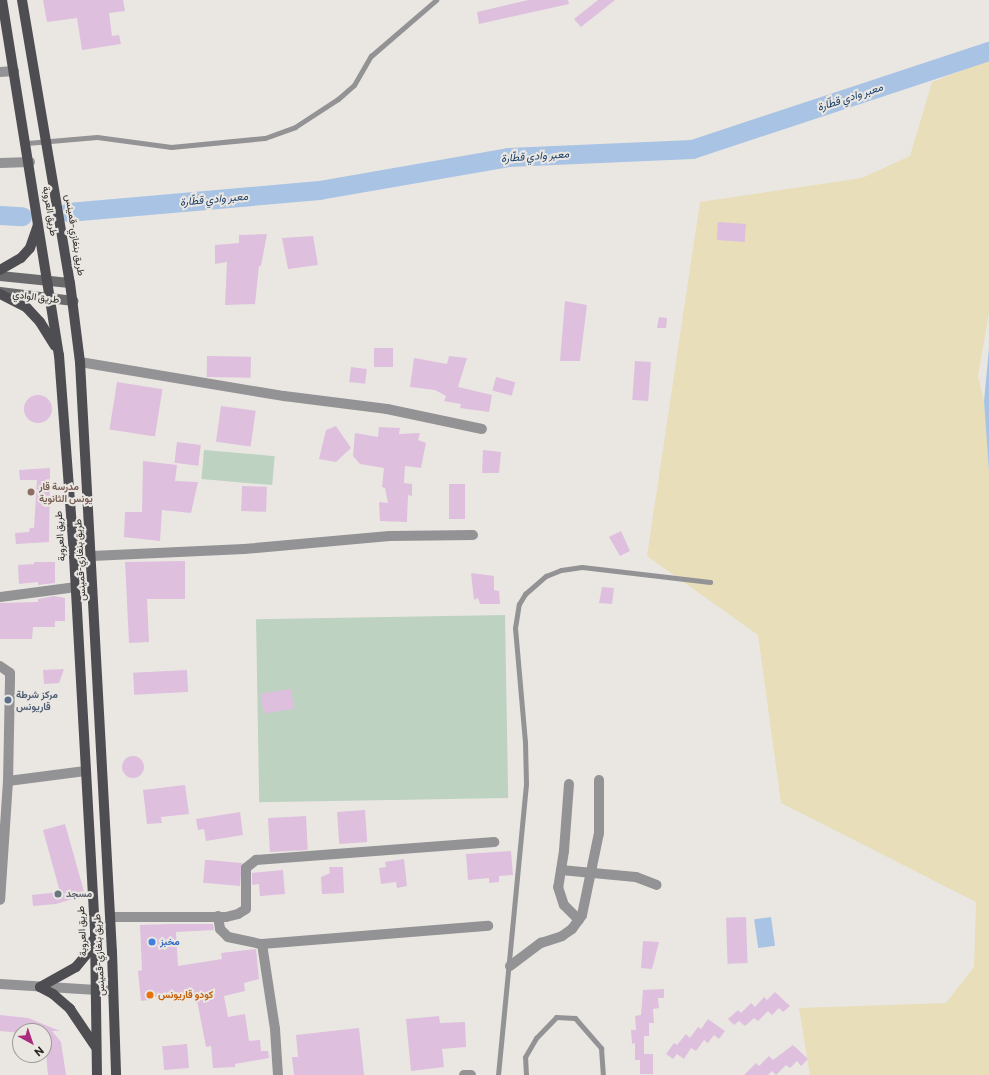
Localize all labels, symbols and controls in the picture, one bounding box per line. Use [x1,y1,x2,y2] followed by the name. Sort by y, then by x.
[816,80,884,114] water label: معبر وادي قطّارة
[500,147,570,165] water label: معبر وادي قطّارة
[40,185,60,237] street label: طريق العروبة
[179,189,249,209] water label: معبر وادي قطّارة
[63,193,87,277] street label: طريق بنغازي-قمينس
[12,288,60,306] street label: طريق الوادي
[39,480,93,504] place label: مدرسة قار يونس الثانوية
[26,487,36,497] marker: مدرسة قار يونس الثانوية
[52,510,68,562] street label: طريق العروبة
[72,519,88,601] street label: طريق بنغازي-قمينس
[16,688,58,712] place label: مركز شرطة قاريونس
[3,695,13,705] marker: مركز شرطة قاريونس
[66,888,92,900] place label: مسجد
[53,889,63,899] marker: مسجد
[75,906,89,956] street label: طريق العروبة
[91,914,107,996] street label: طريق بنغازي-قمينس
[160,936,180,948] place label: مخبز
[147,937,157,947] marker: مخبز
[158,989,213,1001] place label: كودو قاريونس
[145,990,155,1000] marker: كودو قاريونس
[12,1023,52,1063] north arrow
[32,1044,47,1059] text: N

